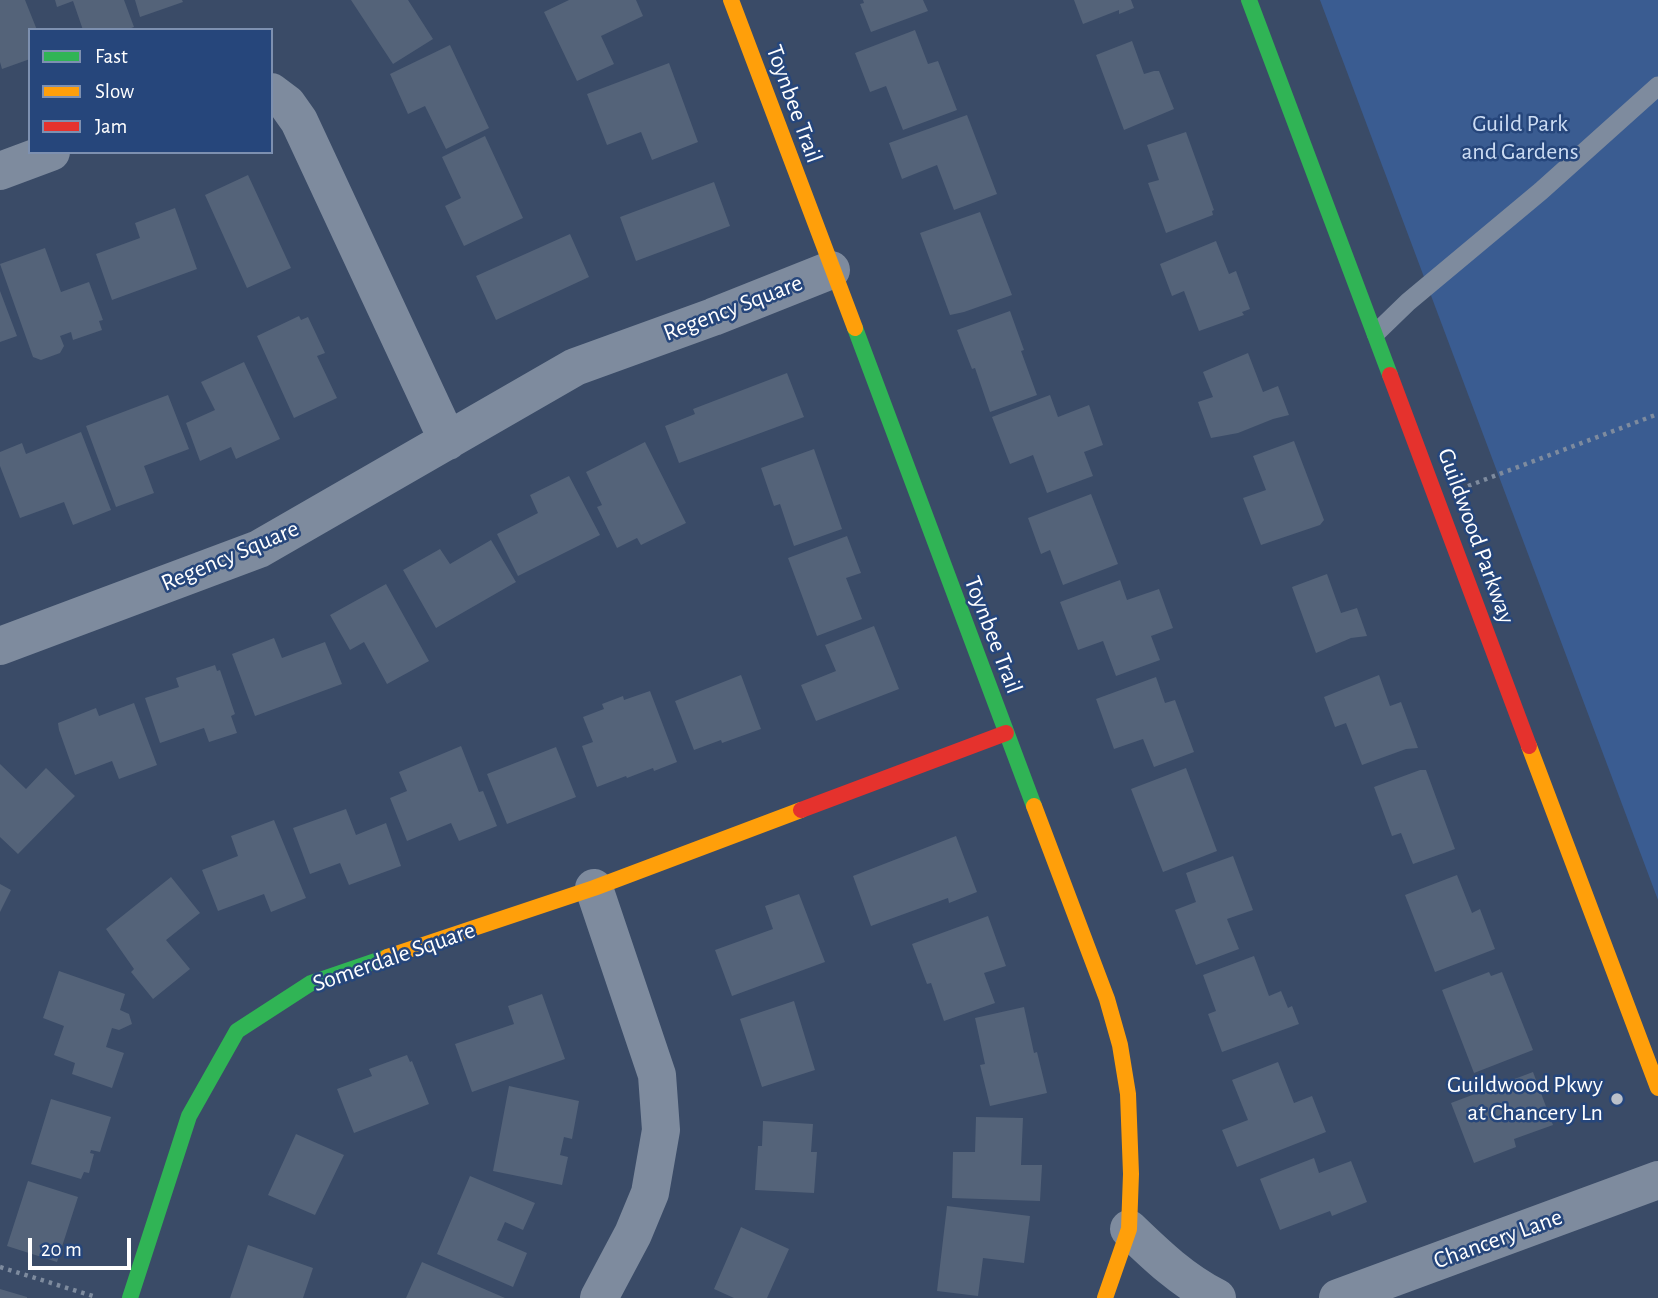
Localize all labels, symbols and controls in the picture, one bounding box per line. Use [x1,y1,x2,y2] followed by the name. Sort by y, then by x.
[28,28,273,154] legend
[759,41,829,167] street label: Toynbee Trail
[95,46,128,67] text: Fast
[95,81,134,102] text: Slow
[1461,110,1579,166] park label: Guild Park and Gardens
[95,116,127,137] text: Jam
[659,268,807,348] street label: Regency Square
[1431,444,1521,628] street label: Guildwood Parkway
[157,514,303,598] street label: Regency Square
[957,572,1029,698] street label: Toynbee Trail
[309,916,479,998] street label: Somerdale Square
[1447,1071,1603,1127] place label: Guildwood Pkwy at Chancery Ln
[1609,1091,1625,1107] marker: Guildwood Pkwy at Chancery Ln
[1430,1202,1566,1276] street label: Chancery Lane
[32,1224,135,1268] scale bar
[41,1239,82,1260] text: 20 m

